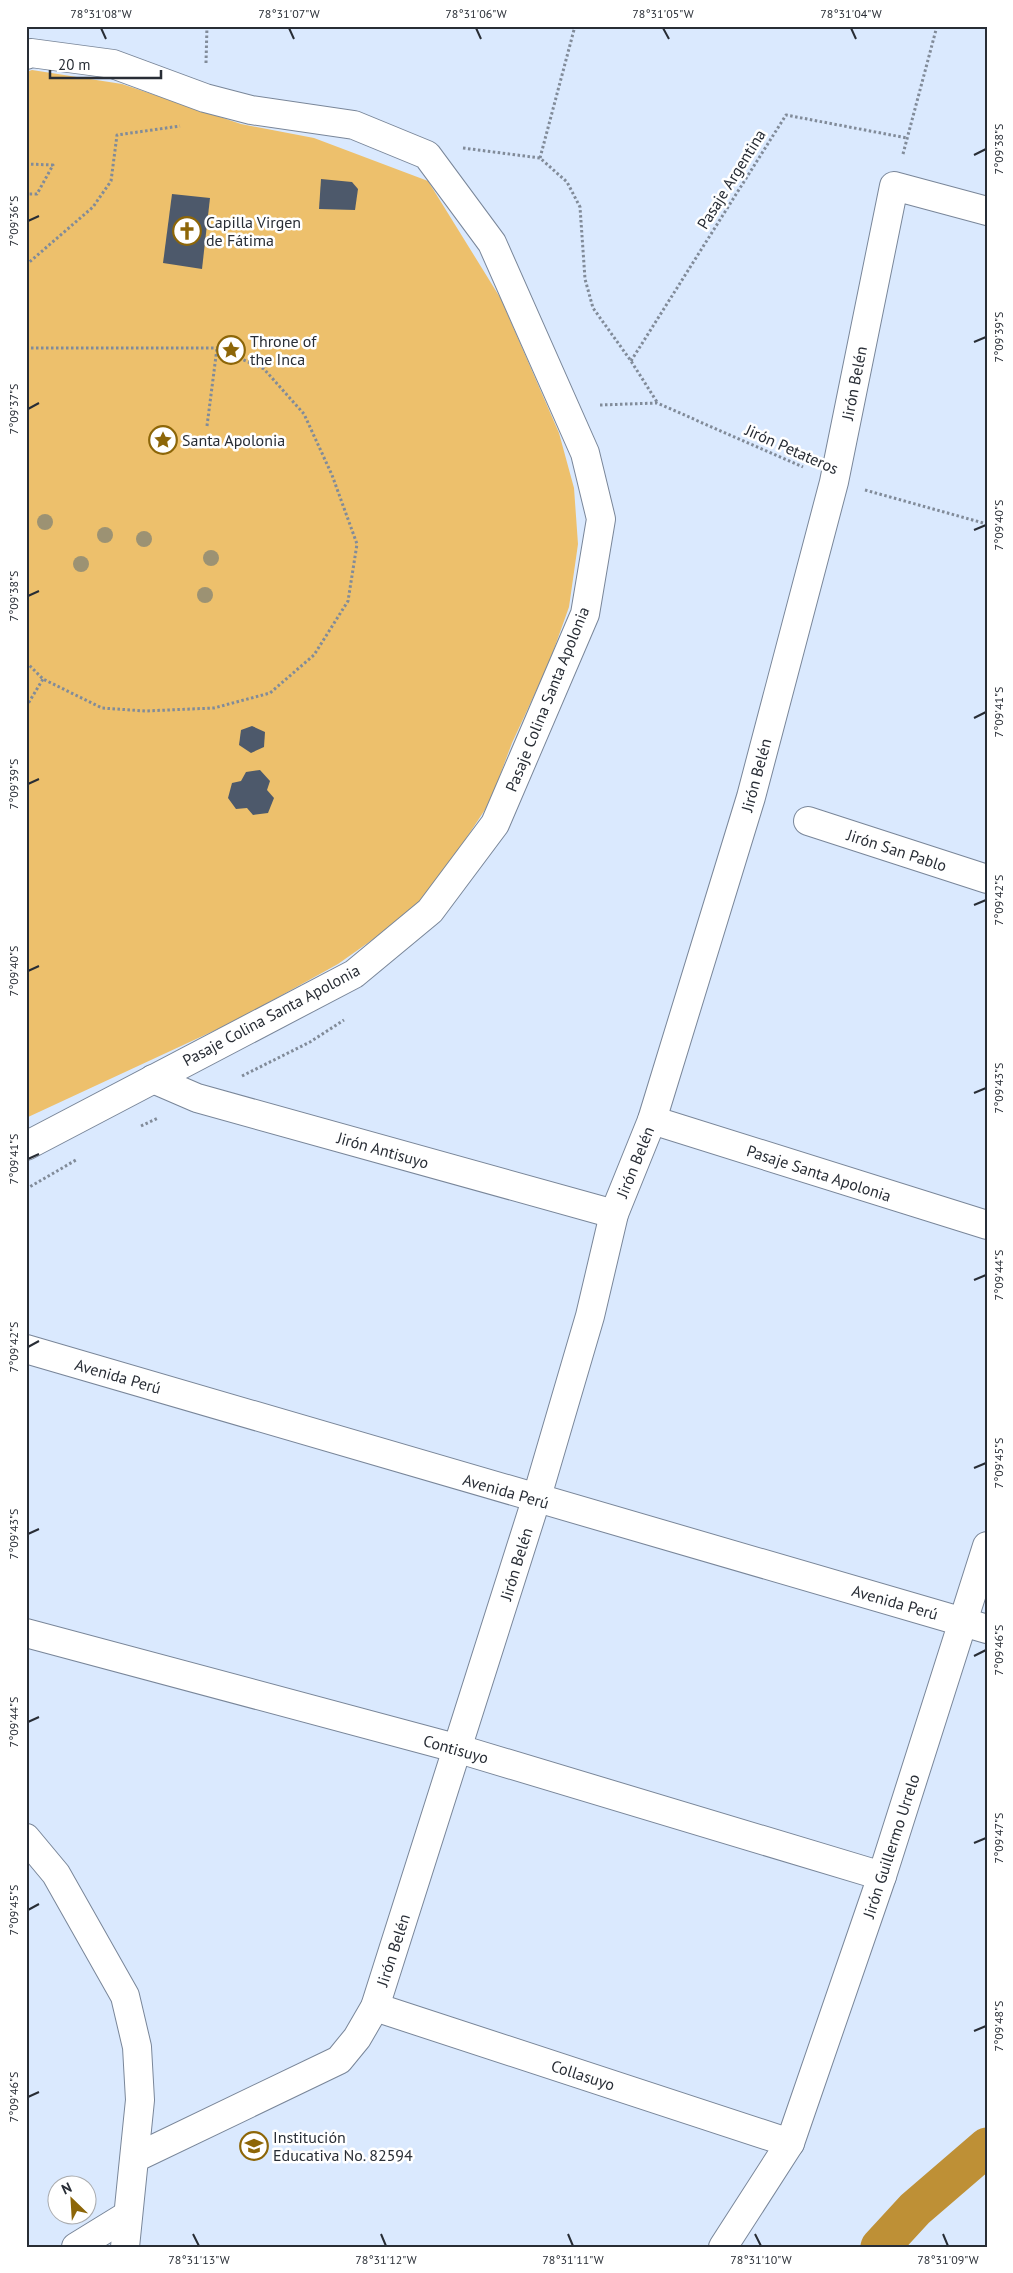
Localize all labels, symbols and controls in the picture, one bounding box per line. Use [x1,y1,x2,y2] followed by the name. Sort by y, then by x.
[70,6,132,21] text: 78°31'08"W
[258,6,320,21] text: 78°31'07"W
[445,6,507,21] text: 78°31'06"W
[632,6,694,21] text: 78°31'05"W
[820,6,882,21] text: 78°31'04"W
[50,48,161,80] scale bar
[58,55,91,74] text: 20 m
[991,124,1006,174] text: 7°09'38"S
[692,125,770,233] street label: Pasaje Argentina
[6,196,21,246] text: 7°09'36"S
[206,212,301,250] place label: Capilla Virgen de Fátima
[172,216,202,246] church icon: Capilla Virgen de Fátima
[991,312,1006,362] text: 7°09'39"S
[250,331,317,369] place label: Throne of the Inca
[216,335,246,365] place icon: Throne of the Inca
[837,344,871,423] street label: Jirón Belén
[6,384,21,434] text: 7°09'37"S
[741,419,842,479] street label: Jirón Petateros
[148,425,178,455] place icon: Santa Apolonia
[182,430,285,450] place label: Santa Apolonia
[991,500,1006,550] text: 7°09'40"S
[6,571,21,621] text: 7°09'38"S
[501,604,593,794] street label: Pasaje Colina Santa Apolonia
[991,687,1006,737] text: 7°09'41"S
[736,736,775,815] street label: Jirón Belén
[6,759,21,809] text: 7°09'39"S
[844,824,949,876] street label: Jirón San Pablo
[991,875,1006,925] text: 7°09'42"S
[6,946,21,996] text: 7°09'40"S
[179,960,363,1070] street label: Pasaje Colina Santa Apolonia
[991,1063,1006,1113] text: 7°09'43"S
[611,1123,658,1201] street label: Jirón Belén
[334,1127,431,1173] street label: Jirón Antisuyo
[6,1134,21,1184] text: 7°09'41"S
[744,1140,894,1206] street label: Pasaje Santa Apolonia
[991,1250,1006,1300] text: 7°09'44"S
[6,1322,21,1372] text: 7°09'42"S
[73,1354,163,1398] street label: Avenida Perú
[991,1438,1006,1488] text: 7°09'45"S
[461,1469,551,1513] street label: Avenida Perú
[6,1509,21,1559] text: 7°09'43"S
[495,1525,537,1604] street label: Jirón Belén
[850,1580,940,1624] street label: Avenida Perú
[991,1625,1006,1675] text: 7°09'46"S
[6,1697,21,1747] text: 7°09'44"S
[421,1730,491,1768] street label: Contisuyo
[858,1772,924,1921] street label: Jirón Guillermo Urrelo
[991,1813,1006,1863] text: 7°09'47"S
[6,1885,21,1935] text: 7°09'45"S
[372,1911,414,1990] street label: Jirón Belén
[991,2001,1006,2051] text: 7°09'48"S
[549,2055,617,2095] street label: Collasuyo
[6,2072,21,2122] text: 7°09'46"S
[273,2127,413,2165] place label: Institución Educativa No. 82594
[239,2131,269,2161] school or university icon: Institución Educativa No. 82594
[48,2176,98,2226] north arrow
[59,2178,74,2198] text: N
[168,2252,230,2267] text: 78°31'13"W
[355,2252,417,2267] text: 78°31'12"W
[542,2252,604,2267] text: 78°31'11"W
[730,2252,792,2267] text: 78°31'10"W
[917,2252,979,2267] text: 78°31'09"W

